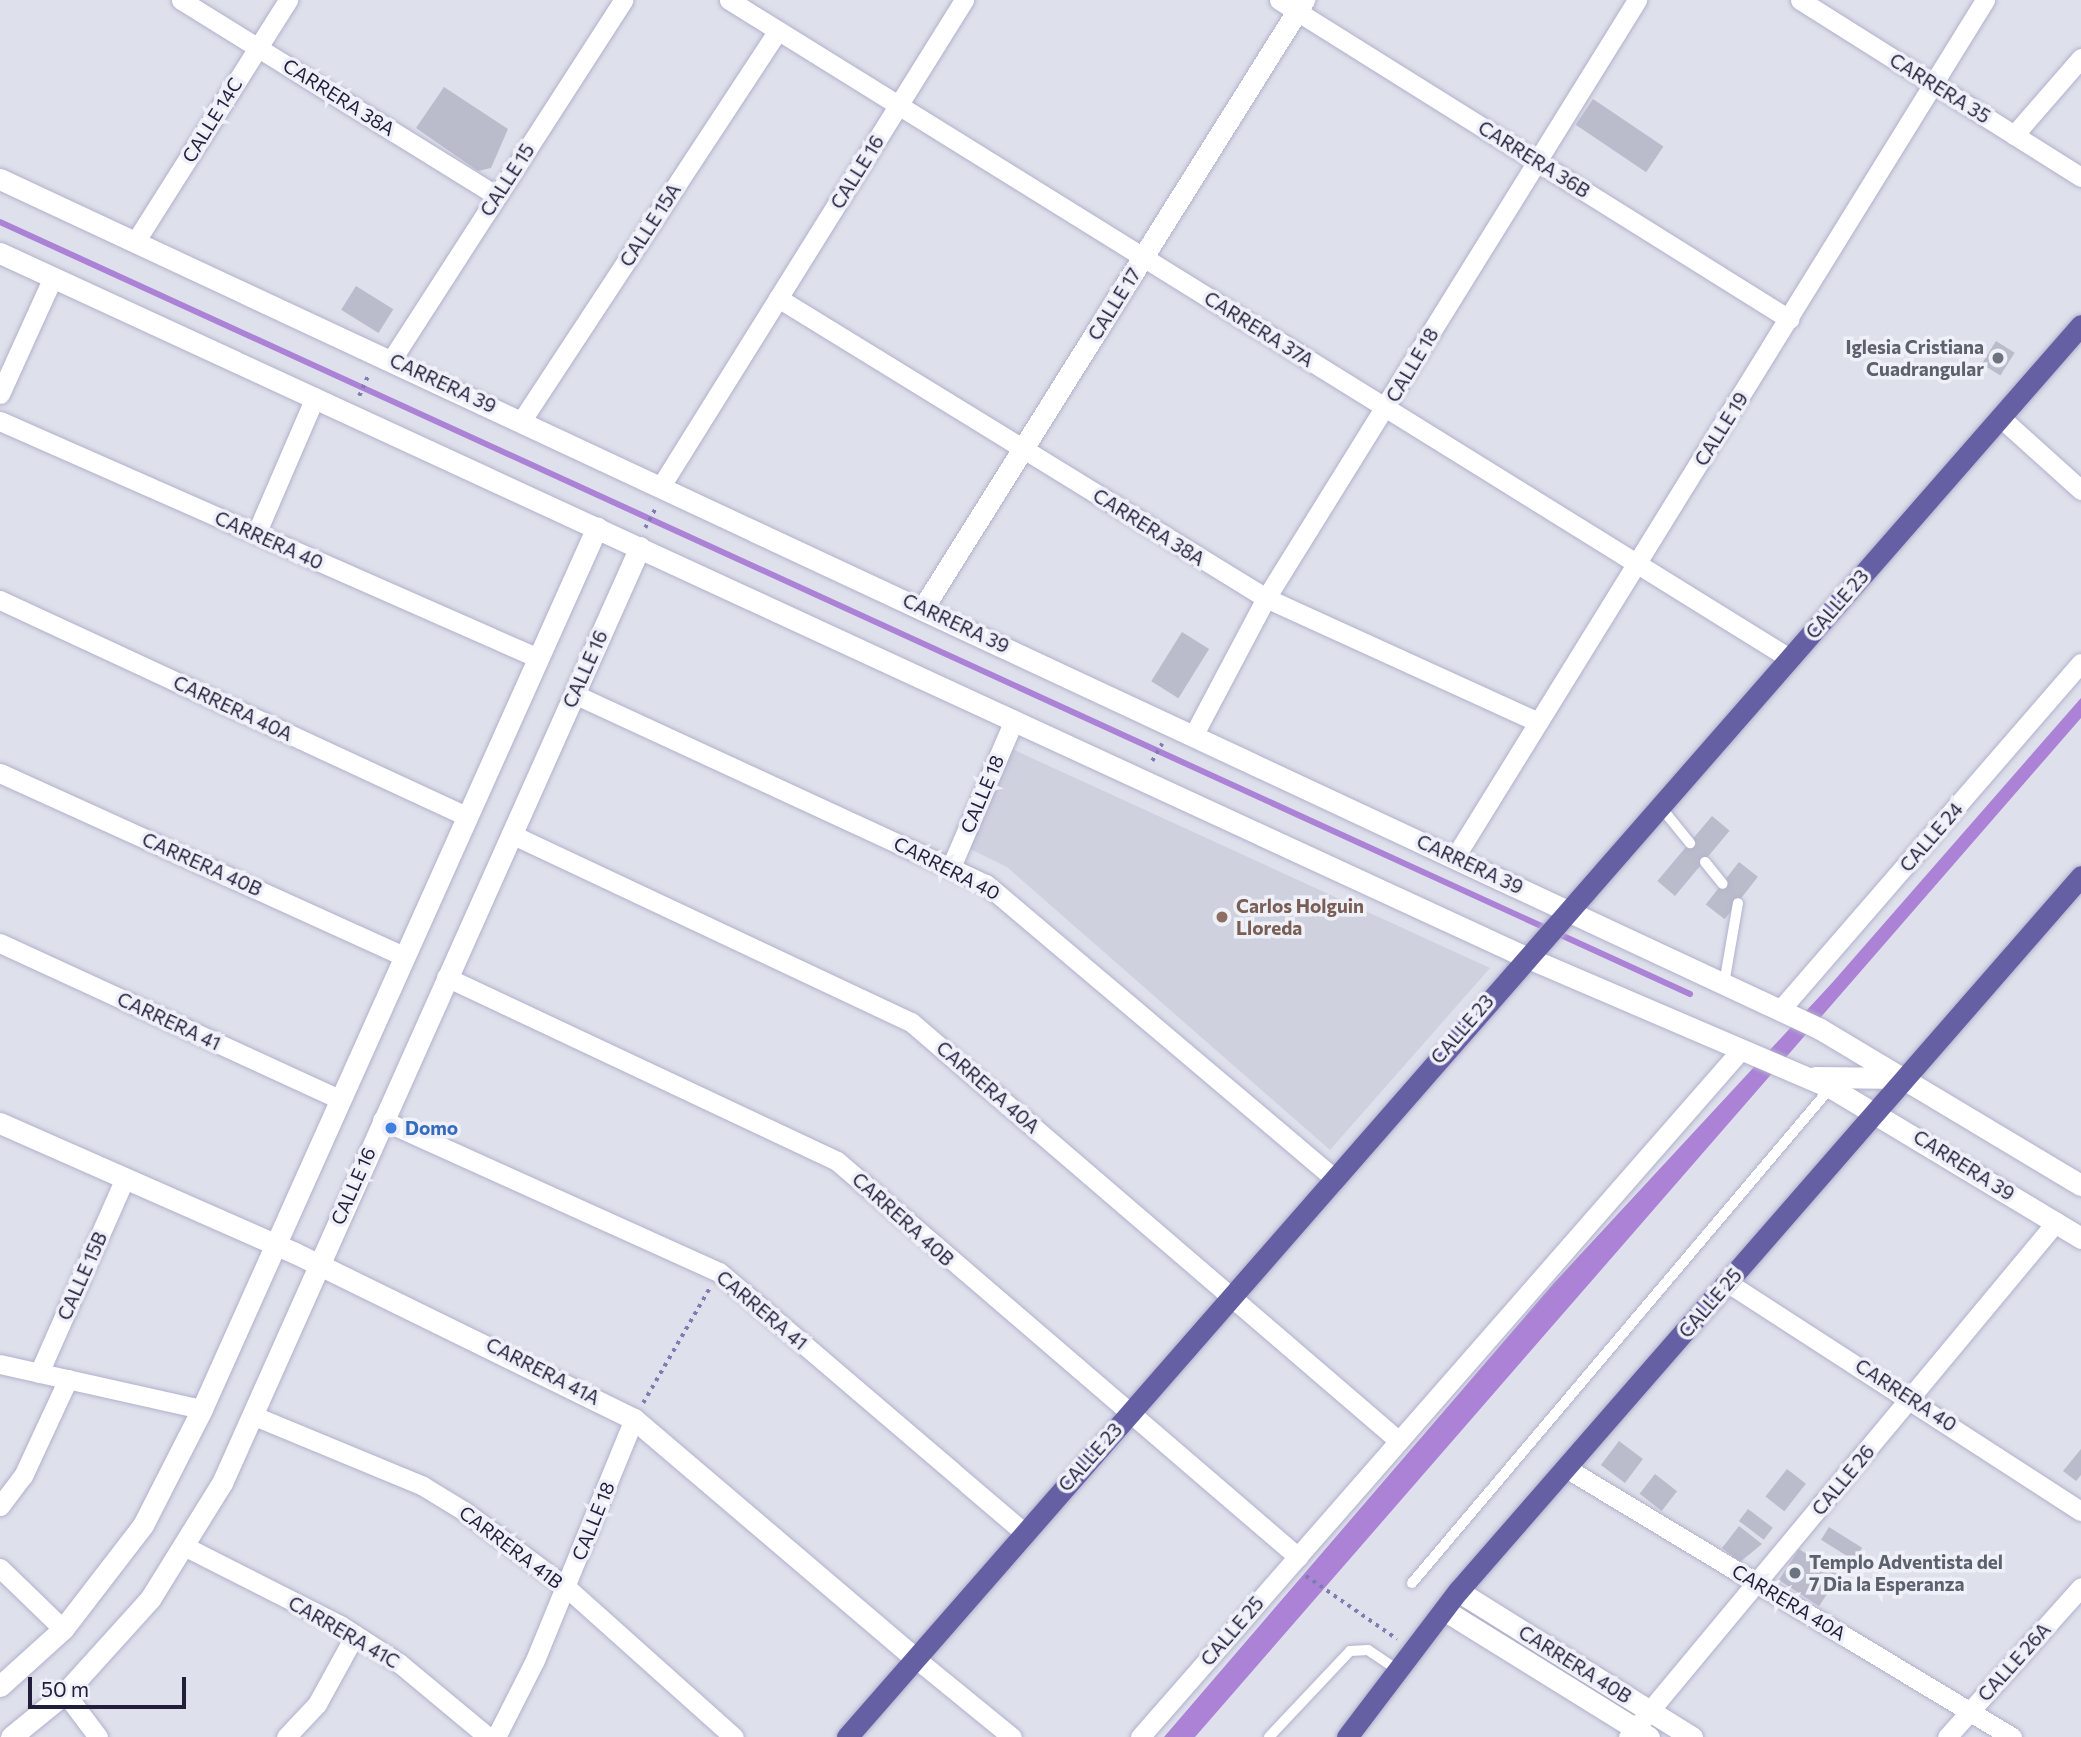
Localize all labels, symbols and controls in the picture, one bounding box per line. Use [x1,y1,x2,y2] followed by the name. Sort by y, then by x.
[1886,48,1994,128] street label: CARRERA 35
[279,54,399,140] street label: CARRERA 38A
[177,74,247,166] street label: CALLE 14C
[1474,116,1594,202] street label: CARRERA 36B
[825,131,889,213] street label: CALLE 16
[475,139,539,221] street label: CALLE 15
[615,179,685,271] street label: CALLE 15A
[1083,264,1145,344] street label: CALLE 17
[1200,286,1318,372] street label: CARRERA 37A
[1381,324,1443,406] street label: CALLE 18
[1845,336,1984,380] place label: Iglesia Cristiana Cuadrangular
[386,348,500,418] street label: CARRERA 39
[1990,350,2006,366] marker: Iglesia Cristiana Cuadrangular
[1689,388,1753,470] street label: CALLE 19
[1089,484,1209,570] street label: CARRERA 38A
[211,506,327,574] street label: CARRERA 40
[1801,565,1873,643] street label: CALLE 23
[899,588,1013,658] street label: CARRERA 39
[558,627,612,711] street label: CALLE 16
[170,670,296,746] street label: CARRERA 40A
[955,752,1009,836] street label: CALLE 18
[1895,798,1967,876] street label: CALLE 24
[139,827,265,901] street label: CARRERA 40B
[1413,829,1527,899] street label: CARRERA 39
[890,831,1004,905] street label: CARRERA 40
[1236,895,1364,939] place label: Carlos Holguin Lloreda
[1214,909,1230,925] marker: Carlos Holguin Lloreda
[114,987,224,1055] street label: CARRERA 41
[1426,990,1498,1068] street label: CALLE 23
[932,1036,1044,1138] street label: CARRERA 40A
[405,1117,458,1139] place label: Domo
[383,1120,399,1136] marker: Domo
[1909,1125,2019,1205] street label: CARRERA 39
[326,1144,380,1228] street label: CALLE 16
[848,1168,958,1270] street label: CARRERA 40B
[52,1228,112,1324] street label: CALLE 15B
[1674,1264,1746,1342] street label: CALLE 25
[712,1265,812,1355] street label: CARRERA 41
[482,1333,604,1409] street label: CARRERA 41A
[1851,1354,1961,1436] street label: CARRERA 40
[1053,1418,1127,1496] street label: CALLE 23
[1807,1440,1879,1520] street label: CALLE 26
[567,1479,619,1563] street label: CALLE 18
[455,1501,567,1593] street label: CARRERA 41B
[1809,1551,2003,1595] place label: Templo Adventista del 7 Dia la Esperanza
[1728,1559,1850,1645] street label: CARRERA 40A
[1787,1565,1803,1581] marker: Templo Adventista del 7 Dia la Esperanza
[284,1591,404,1673] street label: CARRERA 41C
[1196,1592,1268,1670] street label: CALLE 25
[1973,1618,2055,1706] street label: CALLE 26A
[1515,1620,1635,1708] street label: CARRERA 40B
[32,1664,189,1708] scale bar
[41,1676,89,1701] text: 50 m

